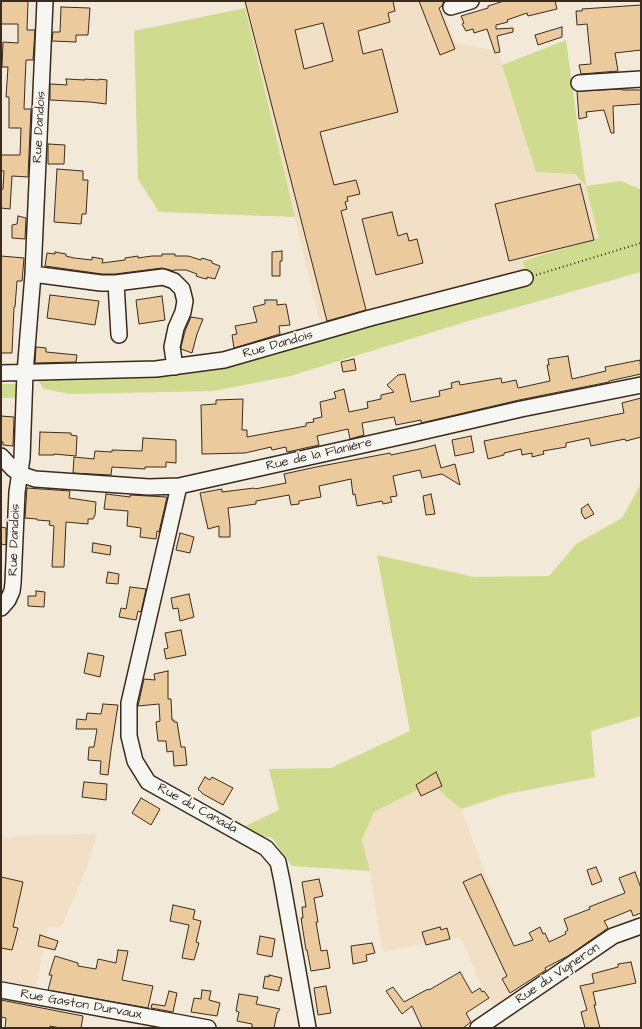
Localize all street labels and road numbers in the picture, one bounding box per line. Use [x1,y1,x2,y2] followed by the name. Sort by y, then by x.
[30,91,50,163] street label: Rue Dandois
[241,328,315,362] street label: Rue Dandois
[265,435,373,475] street label: Rue de la Flanière
[6,504,24,576] street label: Rue Dandois
[154,781,240,837] street label: Rue du Canada
[513,940,603,1008] street label: Rue du Vigneron
[19,987,143,1023] street label: Rue Gaston Durvaux

